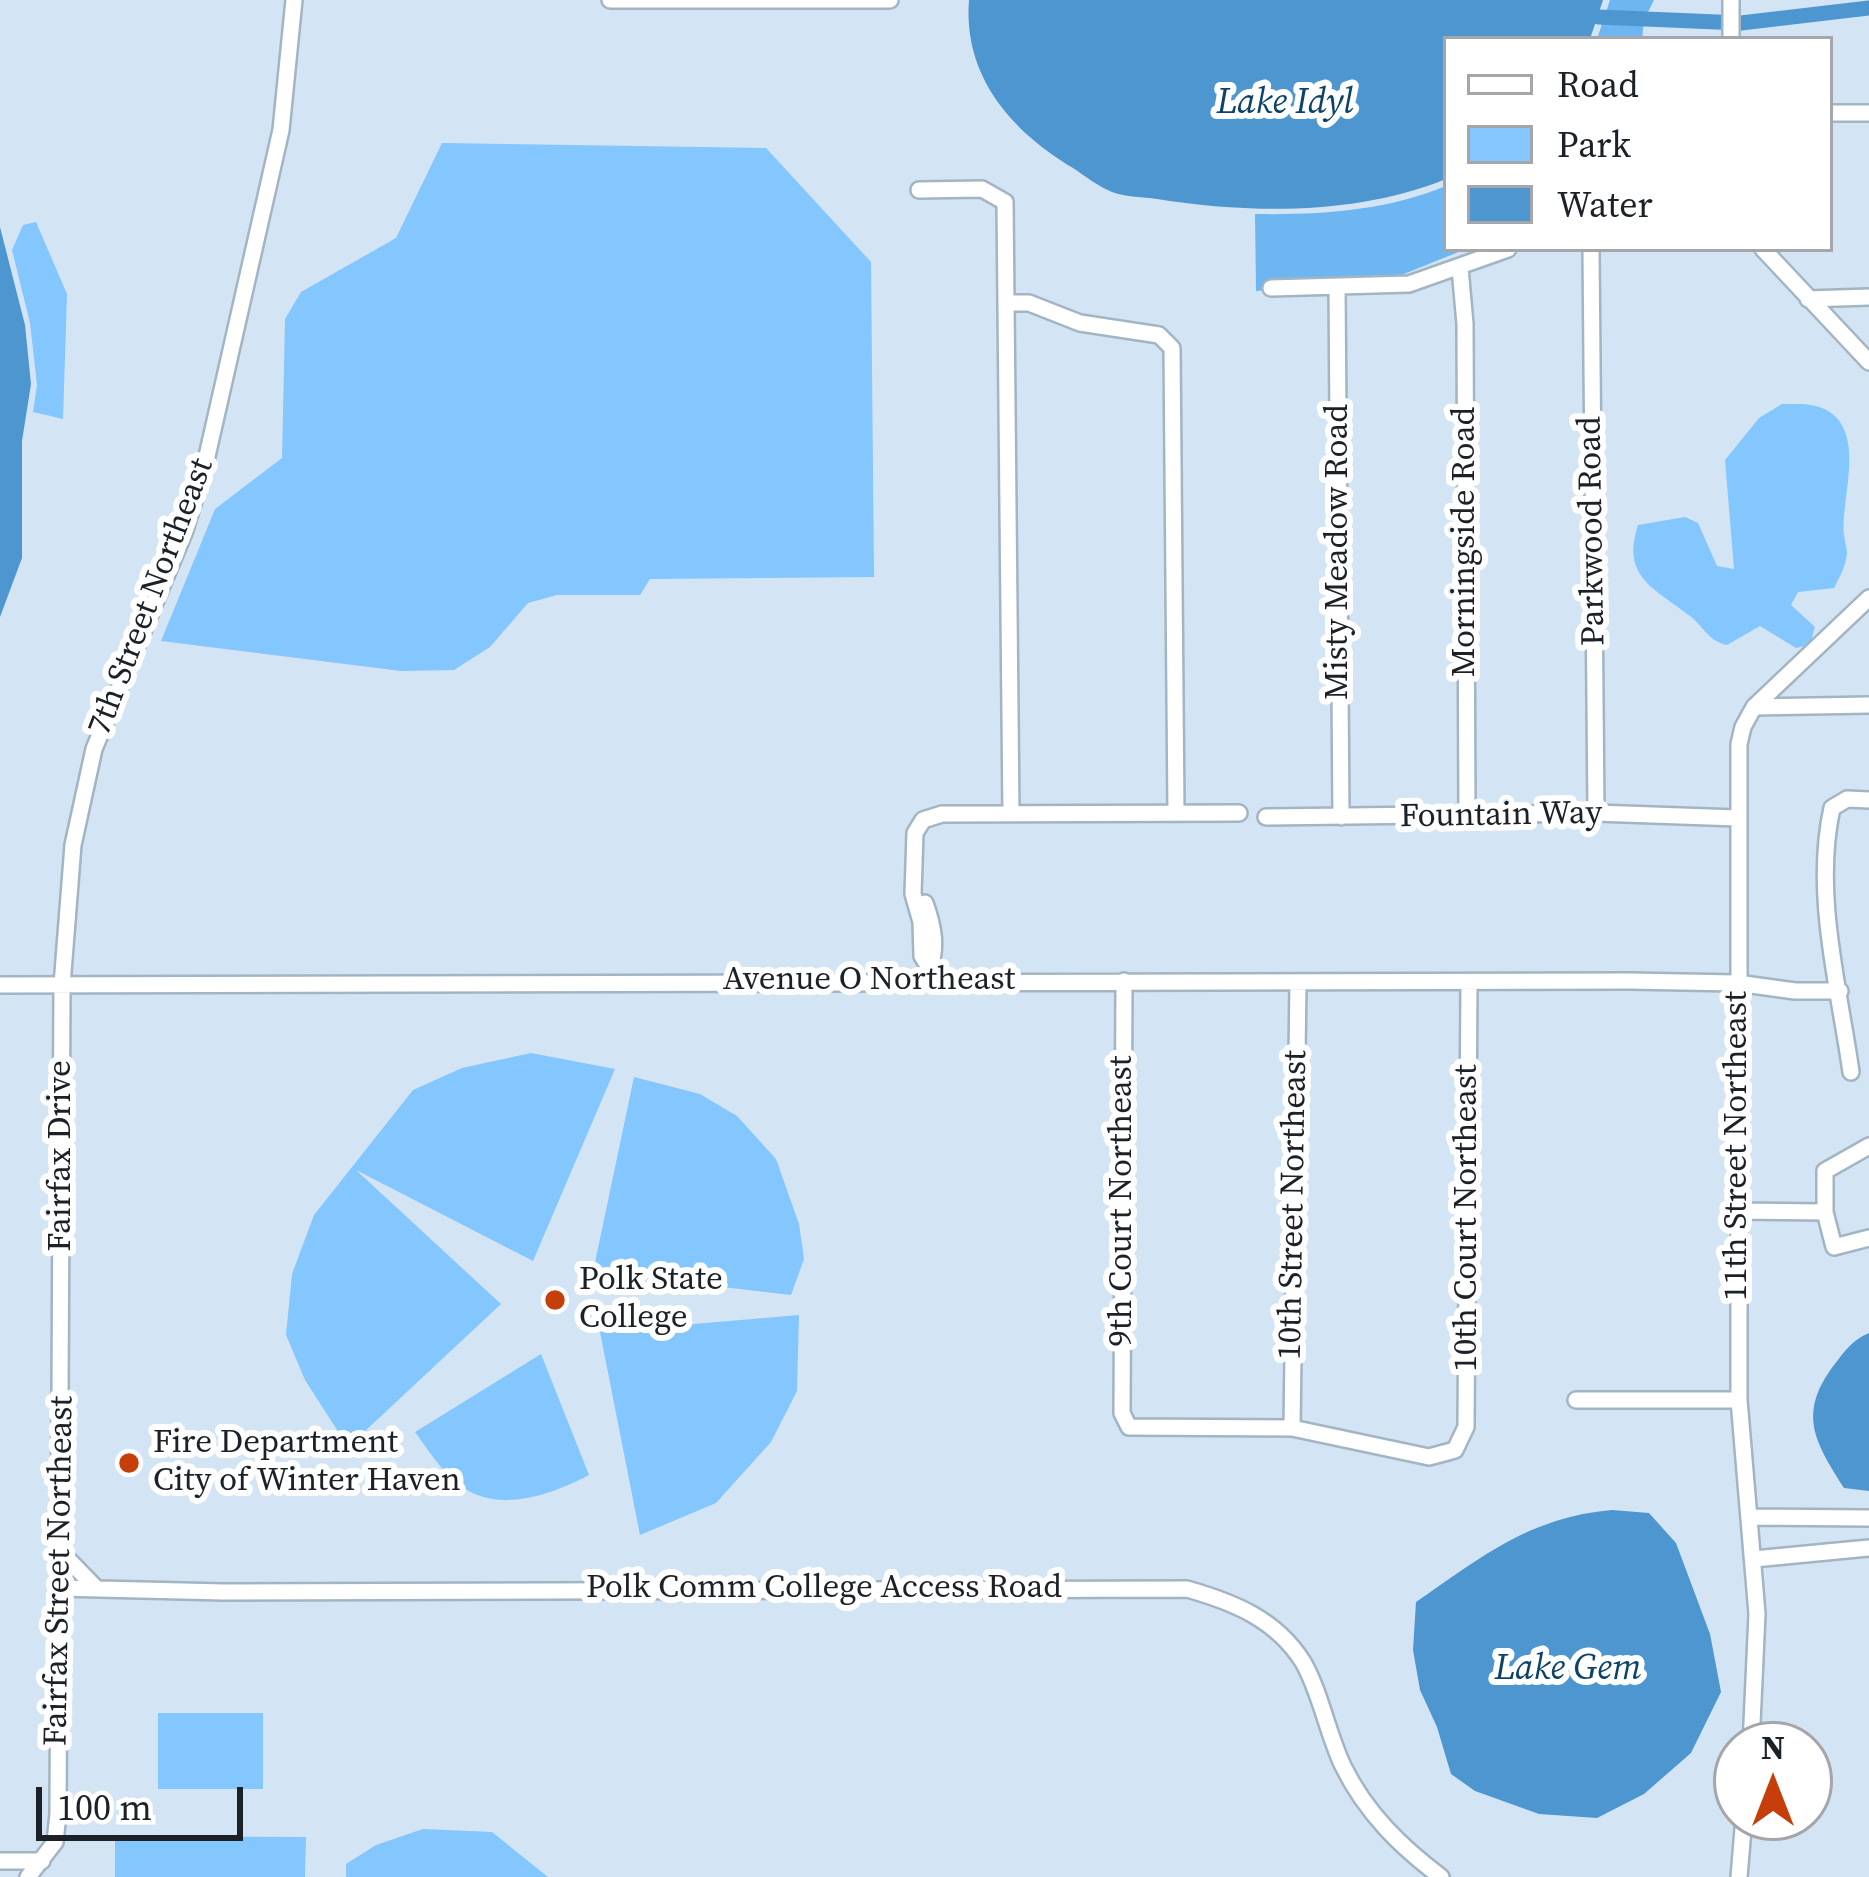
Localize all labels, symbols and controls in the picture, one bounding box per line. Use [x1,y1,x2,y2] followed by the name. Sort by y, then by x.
[1443,36,1833,252] legend
[1557,60,1639,109] text: Road
[1217,82,1353,126] water label: Lake Idyl
[1557,120,1631,169] text: Park
[1557,180,1653,229] text: Water
[1319,404,1359,700] street label: Misty Meadow Road
[1446,407,1486,677] street label: Morningside Road
[1571,416,1615,646] street label: Parkwood Road
[81,453,223,741] street label: 7th Street Northeast
[1399,794,1603,838] street label: Fountain Way
[723,961,1015,1001] street label: Avenue O Northeast
[1718,991,1758,1301] street label: 11th Street Northeast
[1272,1050,1316,1360] street label: 10th Street Northeast
[1103,1055,1143,1347] street label: 9th Court Northeast
[42,1060,82,1252] street label: Fairfax Drive
[1448,1064,1488,1372] street label: 10th Court Northeast
[579,1261,723,1339] place label: Polk State College
[542,1287,568,1313] marker: Polk State College
[37,1396,83,1746] street label: Fairfax Street Northeast
[153,1424,461,1502] place label: Fire Department City of Winter Haven
[116,1450,142,1476] marker: Fire Department City of Winter Haven
[586,1569,1062,1609] street label: Polk Comm College Access Road
[1495,1648,1641,1692] water label: Lake Gem
[1713,1721,1833,1841] north arrow
[1761,1725,1785,1770] text: N
[42,1763,249,1837] scale bar
[57,1783,152,1832] text: 100 m

